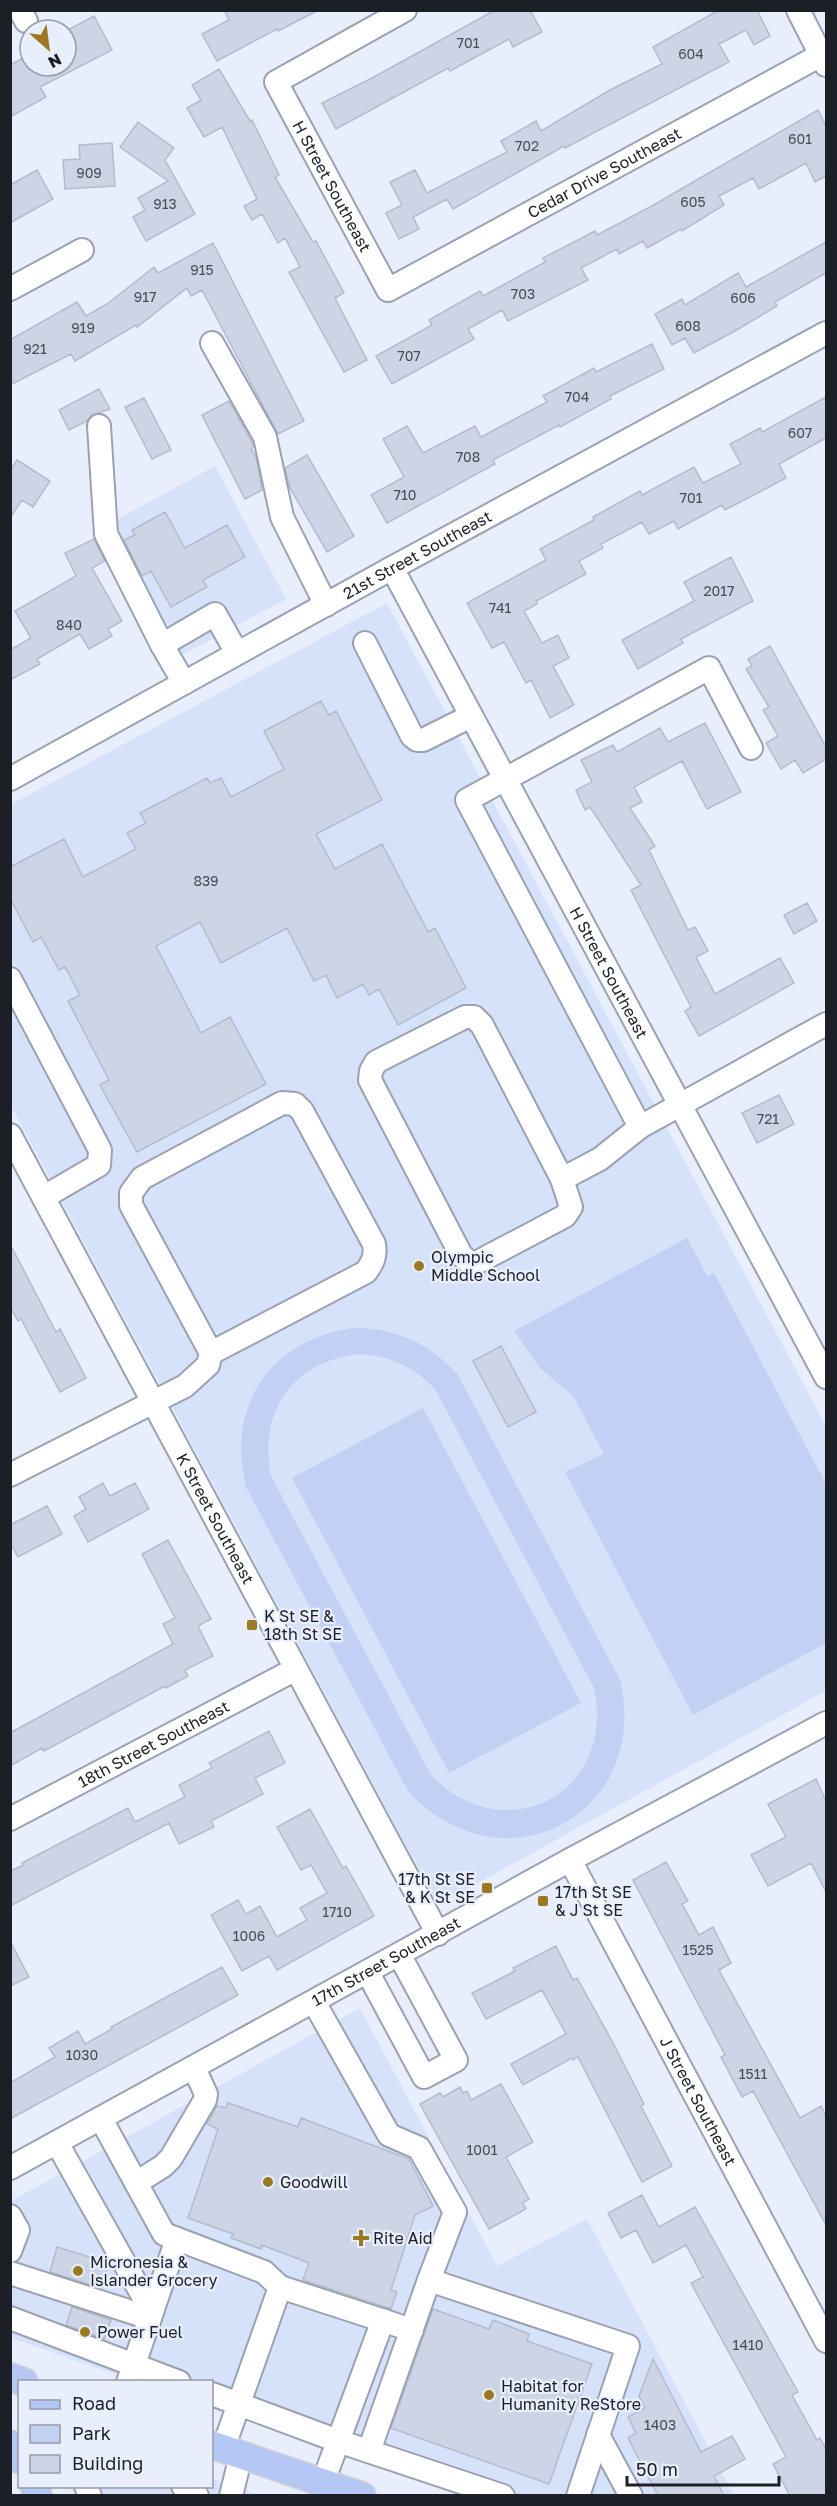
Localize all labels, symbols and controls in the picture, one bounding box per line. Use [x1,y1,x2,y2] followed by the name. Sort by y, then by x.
[18,18,78,78] north arrow
[457,34,480,51] house number: 701
[678,45,704,62] house number: 604
[45,50,65,73] text: N
[289,117,376,255] street label: H Street Southeast
[524,123,685,222] street label: Cedar Drive Southeast
[788,130,812,147] house number: 601
[515,137,539,154] house number: 702
[76,164,102,181] house number: 909
[680,193,706,210] house number: 605
[153,195,177,212] house number: 913
[190,261,214,278] house number: 915
[511,285,535,302] house number: 703
[134,288,156,305] house number: 917
[730,289,756,306] house number: 606
[675,317,701,334] house number: 608
[71,319,95,336] house number: 919
[23,340,47,357] house number: 921
[397,347,421,364] house number: 707
[565,388,589,405] house number: 704
[788,424,812,441] house number: 607
[456,448,480,465] house number: 708
[394,486,416,503] house number: 710
[680,489,703,506] house number: 701
[339,506,495,603] street label: 21st Street Southeast
[703,582,735,599] house number: 2017
[489,599,512,616] house number: 741
[56,616,82,633] house number: 840
[193,872,219,889] house number: 839
[566,903,652,1042] street label: H Street Southeast
[757,1110,779,1127] house number: 721
[431,1247,540,1285] place label: Olympic Middle School
[412,1259,426,1273] marker: Olympic Middle School
[172,1450,259,1587] street label: K Street Southeast
[264,1606,342,1644] place label: K St SE & 18th St SE
[245,1618,259,1632] marker: K St SE & 18th St SE
[74,1696,233,1792] street label: 18th Street Southeast
[398,1869,475,1907] place label: 17th St SE & K St SE
[480,1881,494,1895] marker: 17th St SE & K St SE
[555,1882,632,1920] place label: 17th St SE & J St SE
[536,1894,550,1908] marker: 17th St SE & J St SE
[322,1903,352,1920] house number: 1710
[308,1912,464,2010] street label: 17th Street Southeast
[233,1927,265,1944] house number: 1006
[682,1941,714,1958] house number: 1525
[656,2033,741,2169] street label: J Street Southeast
[66,2046,98,2063] house number: 1030
[739,2065,767,2082] house number: 1511
[467,2141,498,2158] house number: 1001
[280,2172,348,2192] place label: Goodwill
[261,2175,275,2189] marker: Goodwill
[373,2228,433,2248] place label: Rite Aid
[354,2231,368,2245] marker: Rite Aid
[90,2252,218,2290] place label: Micronesia & Islander Grocery
[71,2264,85,2278] marker: Micronesia & Islander Grocery
[97,2322,183,2342] place label: Power Fuel
[78,2325,92,2339] marker: Power Fuel
[733,2336,763,2353] house number: 1410
[501,2376,641,2414] place label: Habitat for Humanity ReStore
[18,2380,213,2488] legend
[482,2388,496,2402] marker: Habitat for Humanity ReStore
[72,2392,116,2414] text: Road
[644,2416,676,2433] house number: 1403
[72,2422,111,2444] text: Park
[627,2449,778,2487] scale bar
[72,2452,143,2474] text: Building
[636,2458,678,2480] text: 50 m

